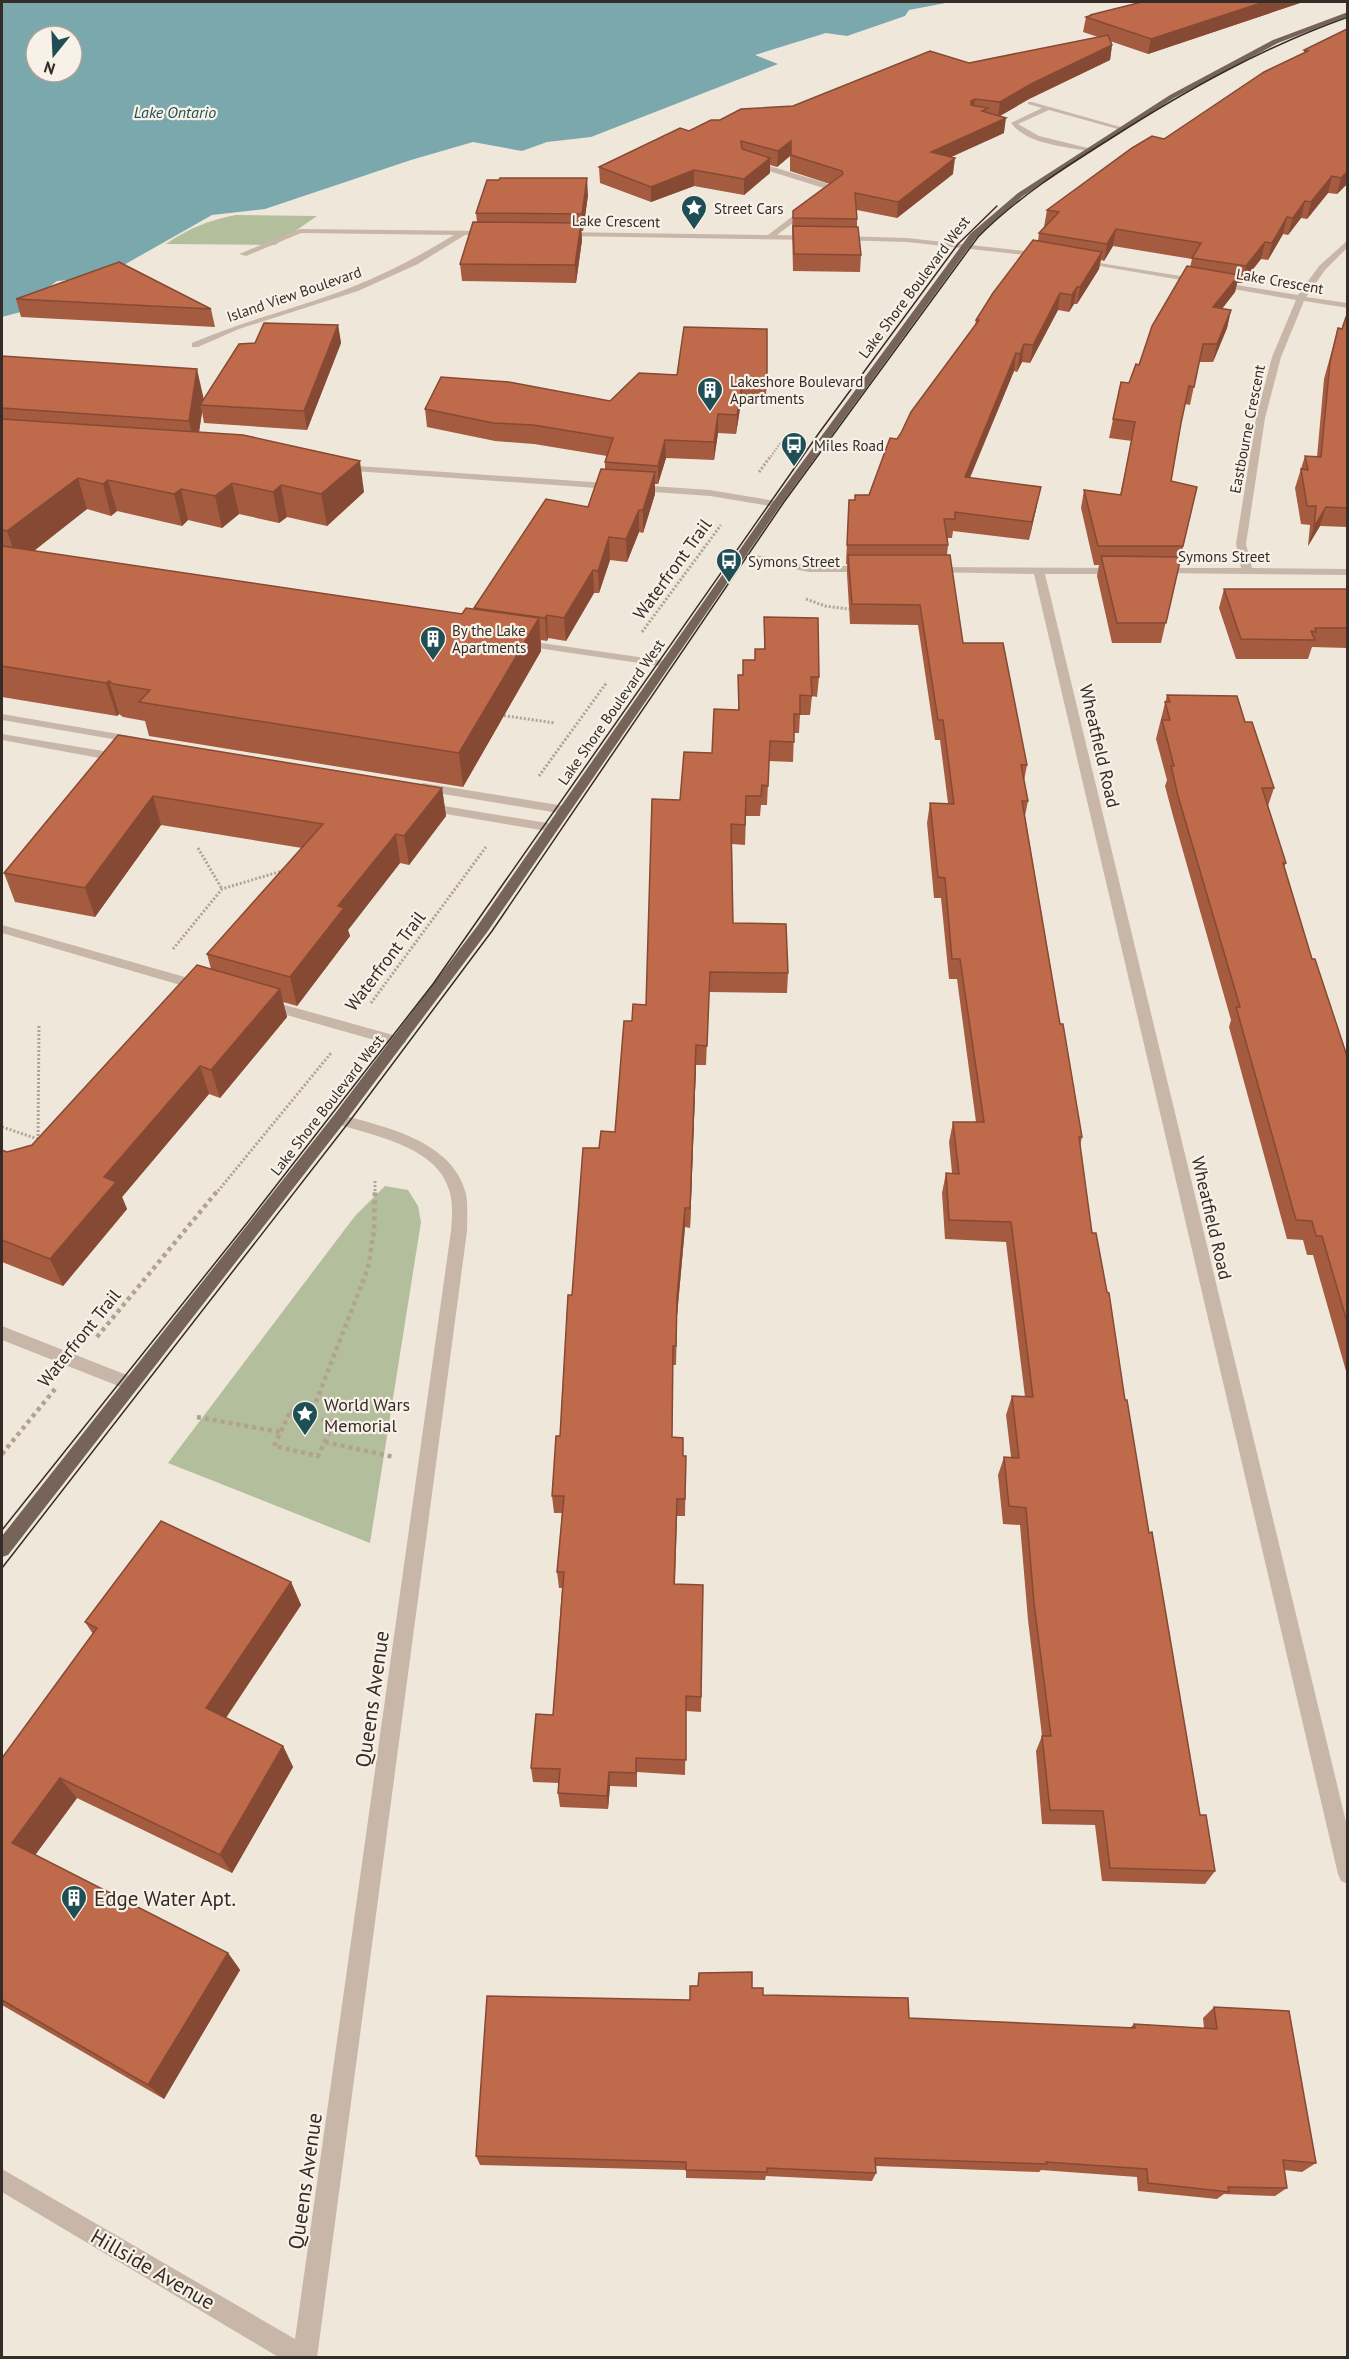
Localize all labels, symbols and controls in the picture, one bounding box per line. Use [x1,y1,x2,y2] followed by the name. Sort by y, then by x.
[24,24,84,84] north arrow
[41,57,57,79] text: N
[134,102,216,122] water label: Lake Ontario
[679,193,709,231] place icon: Street Cars
[714,199,783,218] place label: Street Cars
[572,211,660,231] street label: Lake Crescent
[854,212,974,362] street label: Lake Shore Boulevard West
[224,262,364,326] street label: Island View Boulevard
[1235,264,1325,298] street label: Lake Crescent
[1225,363,1269,495] street label: Eastbourne Crescent
[730,372,863,408] place label: Lakeshore Boulevard Apartments
[695,375,725,413] building icon: Lakeshore Boulevard Apartments
[779,430,809,468] bus stop icon: Miles Road
[814,436,884,455] place label: Miles Road
[628,513,717,624] street label: Waterfront Trail
[714,546,744,584] bus stop icon: Symons Street
[1178,547,1270,566] street label: Symons Street
[748,552,840,571] place label: Symons Street
[452,621,526,657] place label: By the Lake Apartments
[418,624,448,662] building icon: By the Lake Apartments
[553,636,669,788] street label: Lake Shore Boulevard West
[1075,682,1125,810] street label: Wheatfield Road
[340,906,430,1016] street label: Waterfront Trail
[266,1031,388,1179] street label: Lake Shore Boulevard West
[1187,1154,1237,1282] street label: Wheatfield Road
[33,1284,126,1392] street label: Waterfront Trail
[324,1393,410,1437] place label: World Wars Memorial
[290,1399,320,1437] place icon: World Wars Memorial
[349,1629,395,1769] street label: Queens Avenue
[59,1883,89,1921] building icon: Edge Water Apt.
[94,1885,236,1912] place label: Edge Water Apt.
[282,2111,328,2251] street label: Queens Avenue
[86,2223,220,2315] street label: Hillside Avenue

